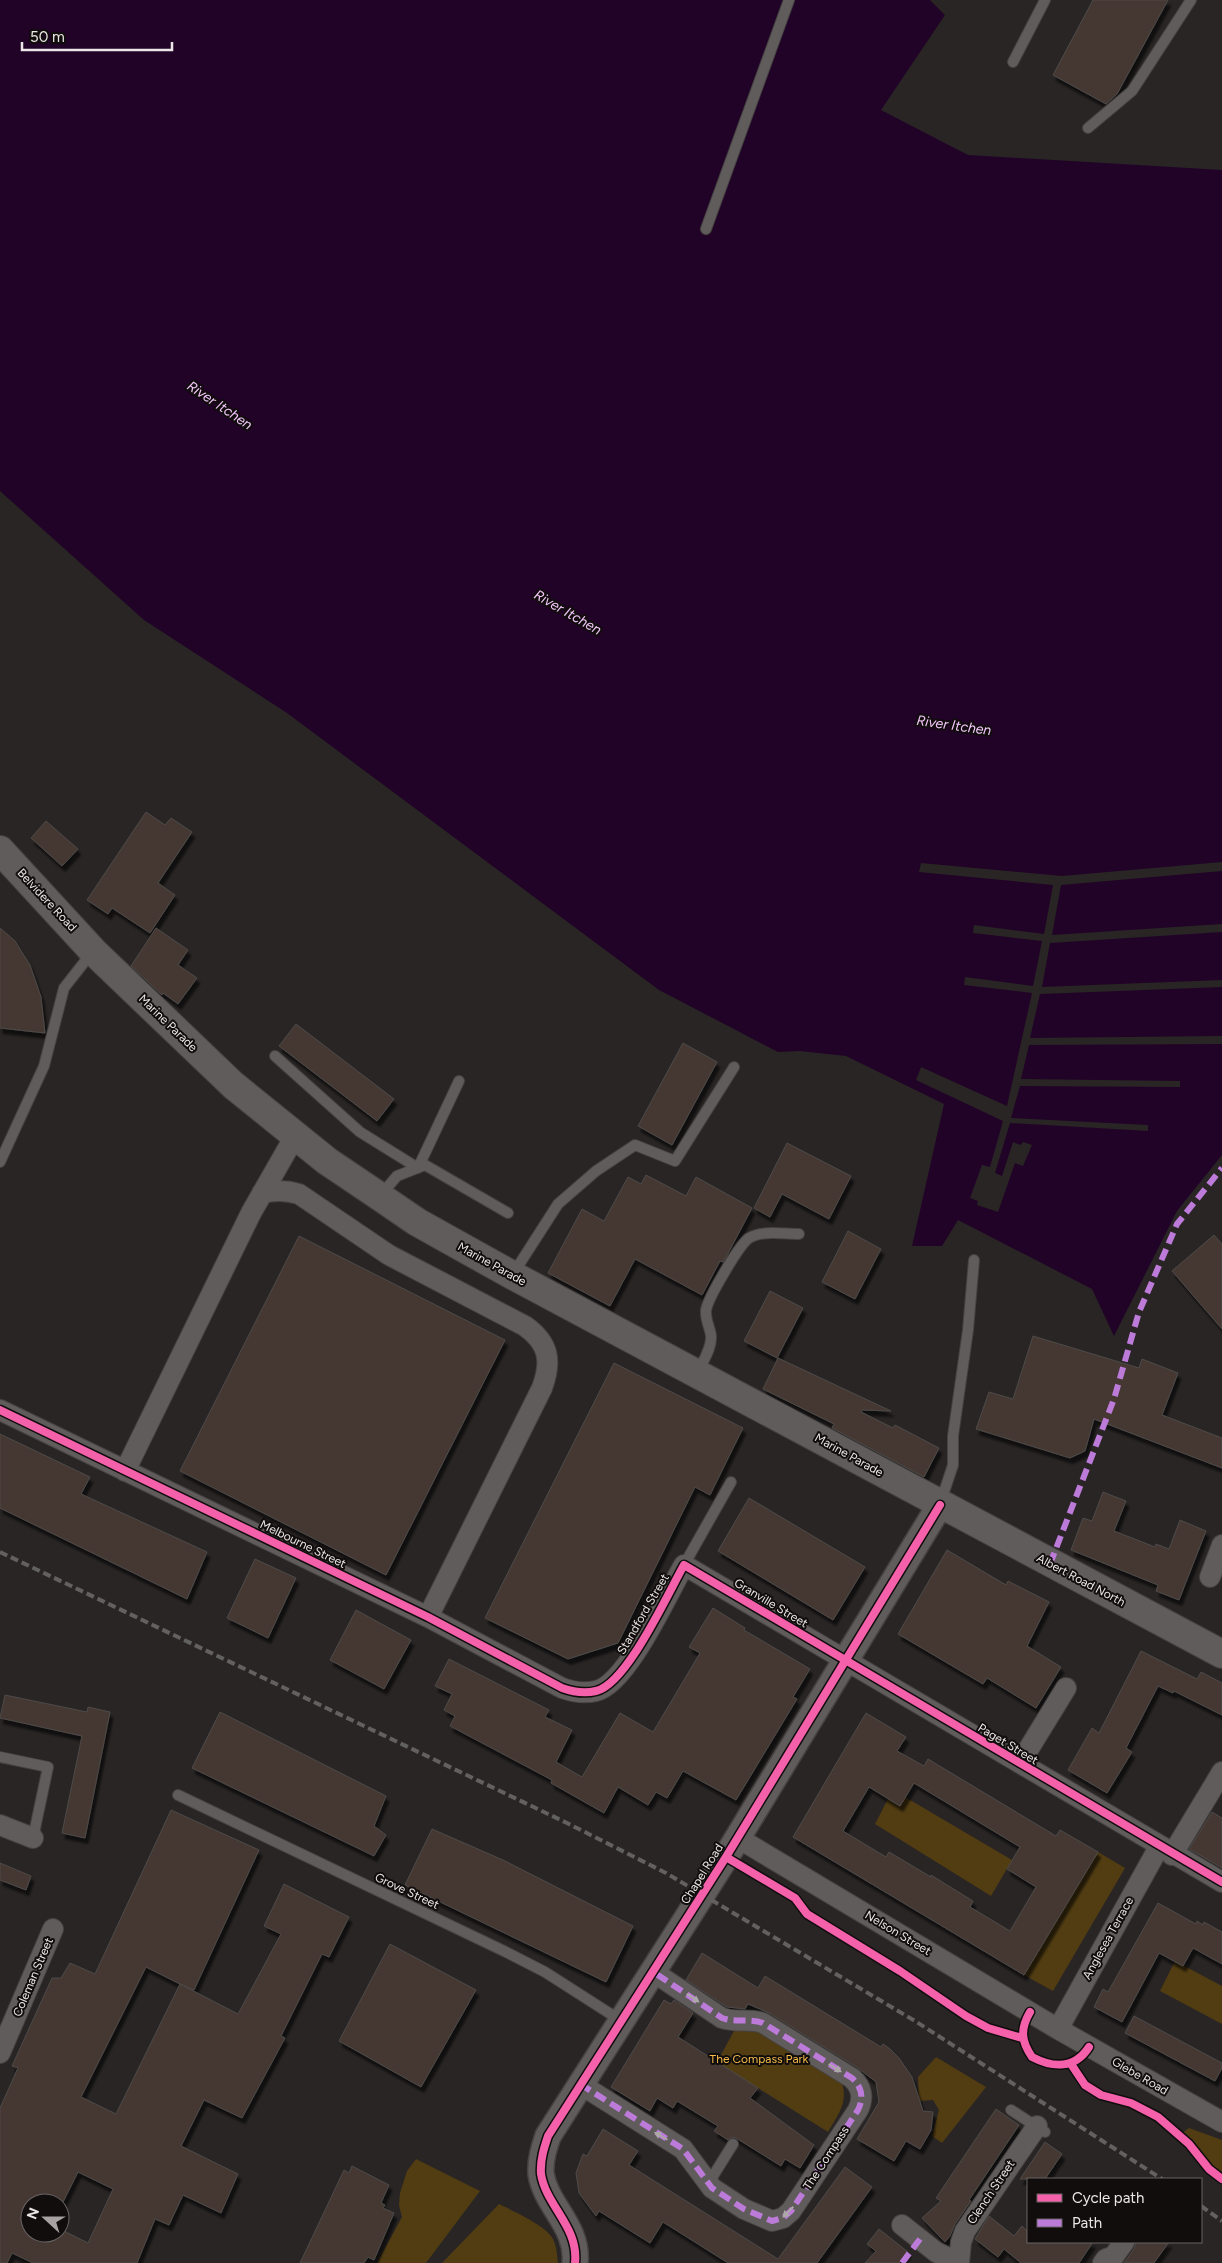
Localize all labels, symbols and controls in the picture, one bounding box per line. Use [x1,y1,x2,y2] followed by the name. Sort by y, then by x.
[22,20,172,52] scale bar
[30,28,65,46] text: 50 m
[184,377,256,434] water label: River Itchen
[531,586,605,639] water label: River Itchen
[916,712,992,739] water label: River Itchen
[14,866,80,934] street label: Belvidere Road
[136,992,201,1055] street label: Marine Parade
[455,1239,529,1289] street label: Marine Parade
[812,1430,886,1480] street label: Marine Parade
[258,1517,349,1571] street label: Melbourne Street
[1034,1551,1128,1609] street label: Albert Road North
[614,1571,672,1657] street label: Standford Street
[732,1576,811,1631] street label: Granville Street
[975,1721,1041,1768] street label: Paget Street
[678,1841,726,1907] street label: Chapel Road
[373,1870,442,1912] street label: Grove Street
[1080,1894,1137,1982] street label: Anglesea Terrace
[863,1908,934,1958] street label: Nelson Street
[10,1935,56,2019] street label: Coleman Street
[686,1993,699,2003] one-way arrow
[710,2052,809,2066] park label: The Compass Park
[1109,2054,1171,2098] street label: Glebe Road
[829,2063,842,2072] one-way arrow
[800,2123,852,2192] street label: The Compass
[654,2132,668,2140] one-way arrow
[964,2157,1018,2227] street label: Clench Street
[1027,2178,1202,2243] legend
[1072,2189,1144,2207] text: Cycle path
[20,2193,70,2243] north arrow
[23,2205,43,2222] text: N
[782,2206,794,2218] one-way arrow
[1072,2214,1102,2232] text: Path

